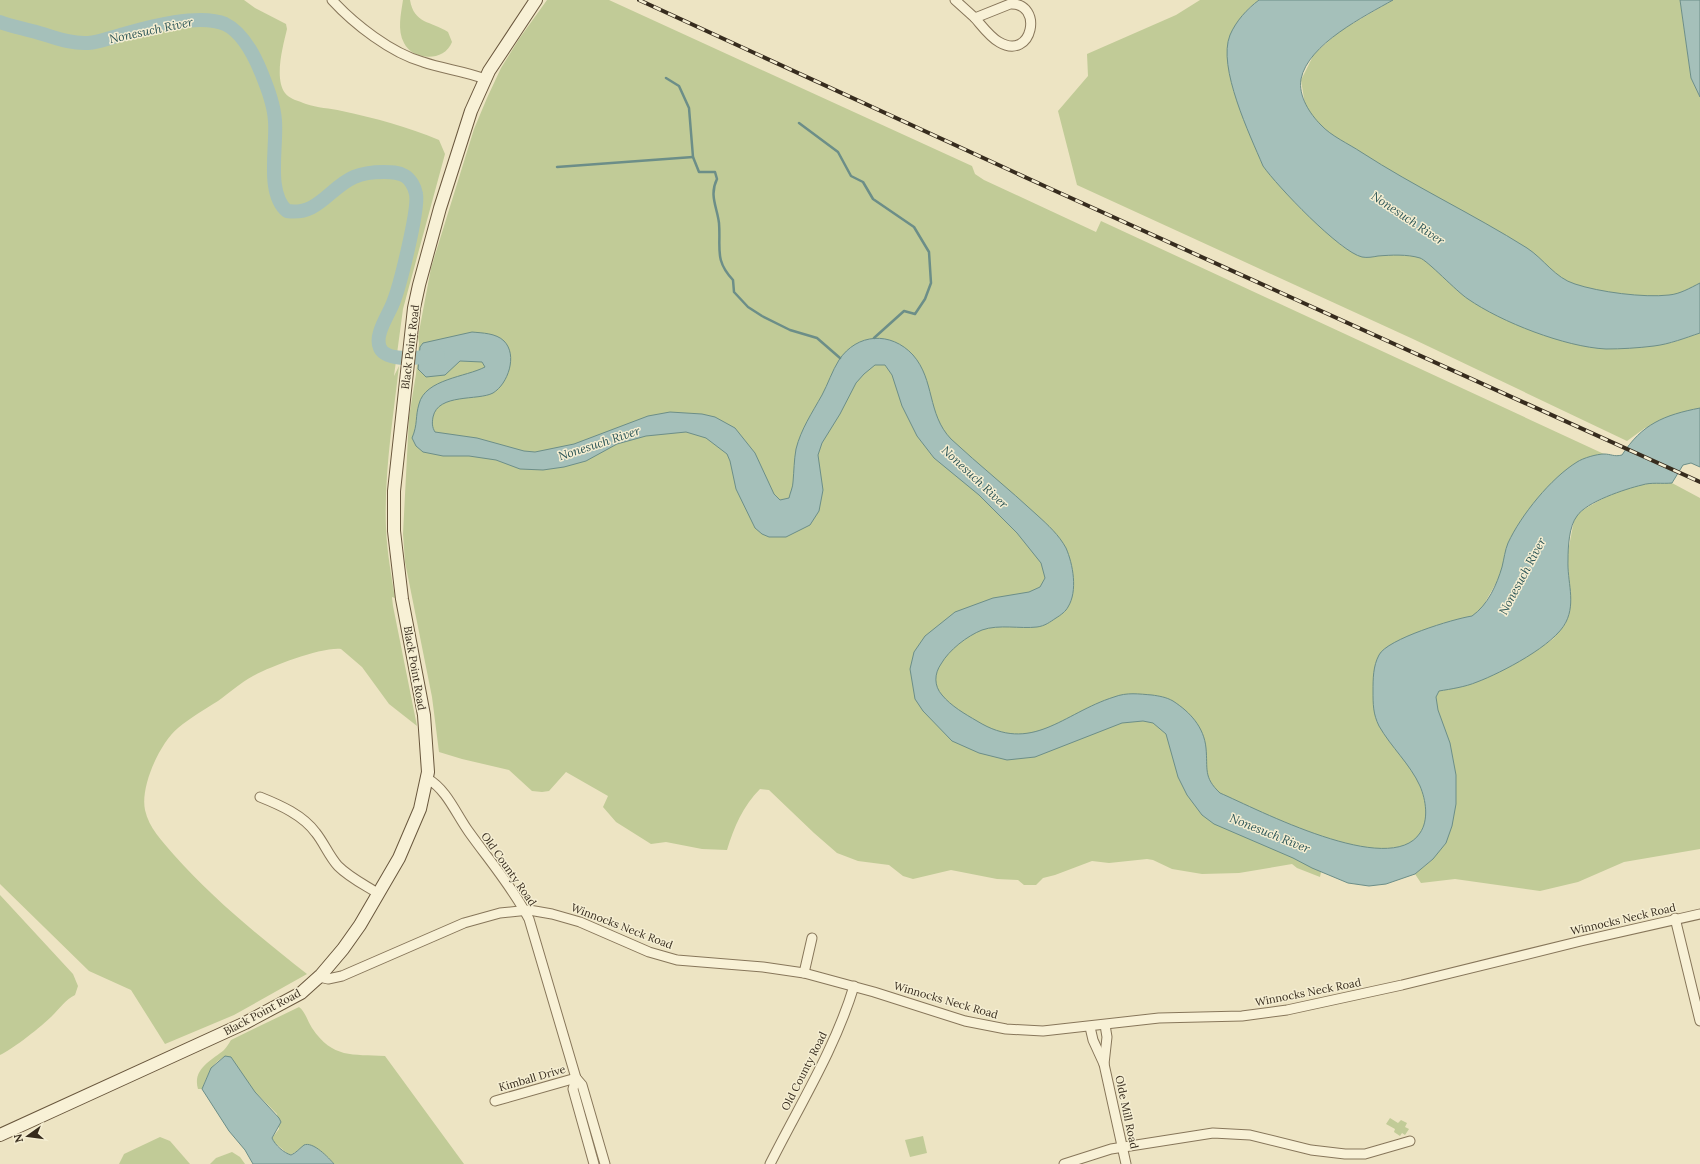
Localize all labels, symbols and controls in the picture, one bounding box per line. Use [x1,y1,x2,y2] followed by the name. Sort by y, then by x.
[108,14,195,46] water label: Nonesuch River
[1369,188,1448,248] water label: Nonesuch River
[398,303,422,390] street label: Black Point Road
[556,423,642,463] water label: Nonesuch River
[939,442,1012,512] water label: Nonesuch River
[1495,534,1549,617] water label: Nonesuch River
[401,625,429,712] street label: Black Point Road
[1228,810,1313,856] water label: Nonesuch River
[478,829,540,909] street label: Old County Road
[569,900,675,952] street label: Winnocks Neck Road
[1569,900,1677,938] street label: Winnocks Neck Road
[1254,975,1363,1009] street label: Winnocks Neck Road
[892,978,1000,1022] street label: Winnocks Neck Road
[221,986,303,1038] street label: Black Point Road
[778,1029,830,1113] street label: Old County Road
[497,1062,567,1094] street label: Kimball Drive
[1112,1074,1142,1150] street label: Olde Mill Road
[8,1116,48,1156] north arrow
[10,1132,26,1144] text: N

